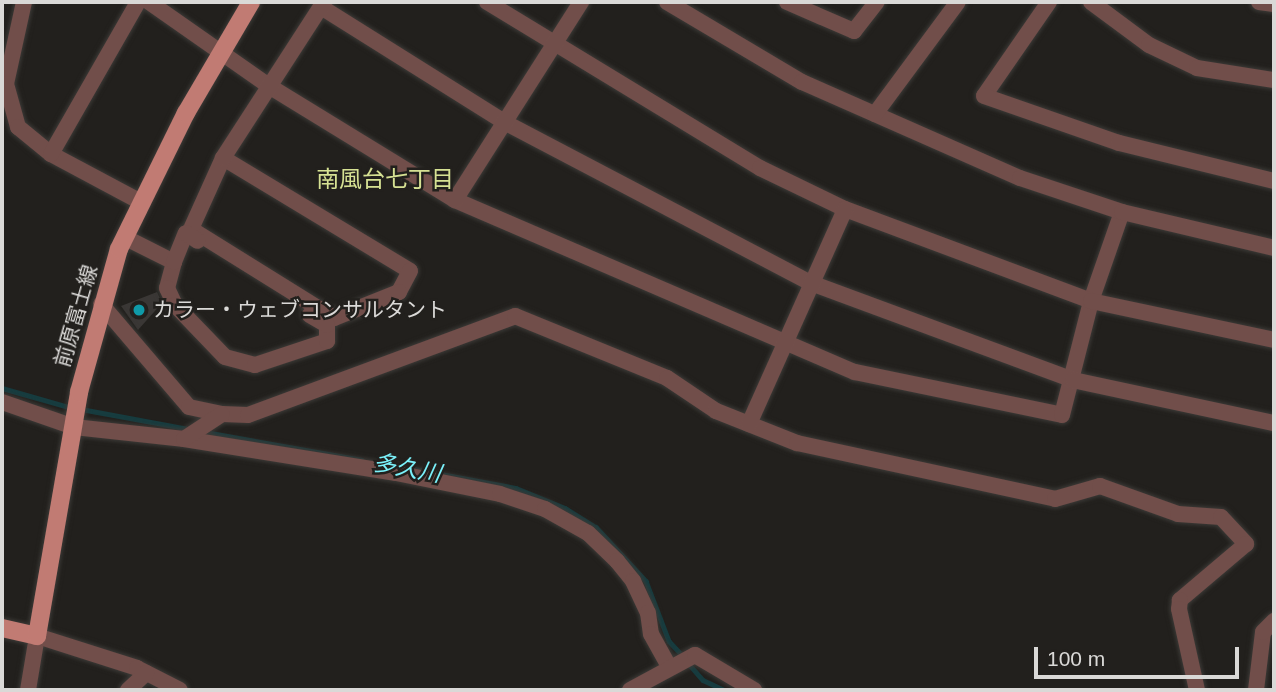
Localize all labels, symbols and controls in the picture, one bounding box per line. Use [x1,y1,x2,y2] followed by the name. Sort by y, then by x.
[316,165,454,193] district label: 南風台七丁目
[49,262,103,370] street label: 前原富士線
[153,297,447,323] place label: カラー・ウェブコンサルタント
[131,302,147,318] marker: カラー・ウェブコンサルタント
[371,448,443,488] water label: 多久川
[1038,632,1243,676] scale bar
[1047,647,1105,670] text: 100 m

